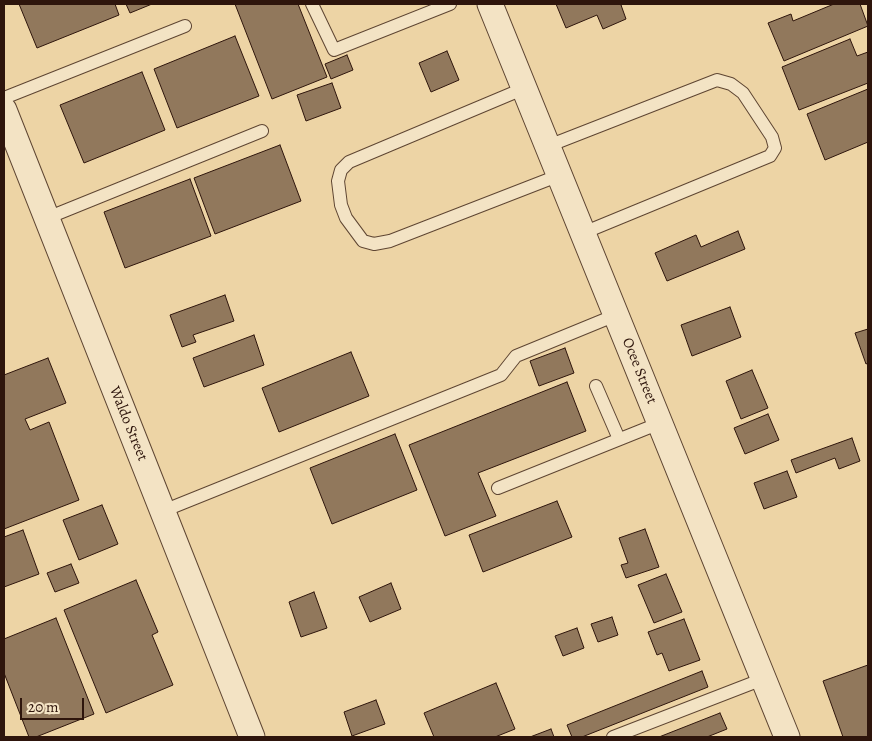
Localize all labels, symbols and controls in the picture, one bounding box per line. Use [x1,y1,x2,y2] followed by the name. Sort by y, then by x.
[618,335,660,407] street label: Ocee Street
[105,384,151,464] street label: Waldo Street
[22,688,86,720] scale bar
[28,697,59,717] text: 20 m

